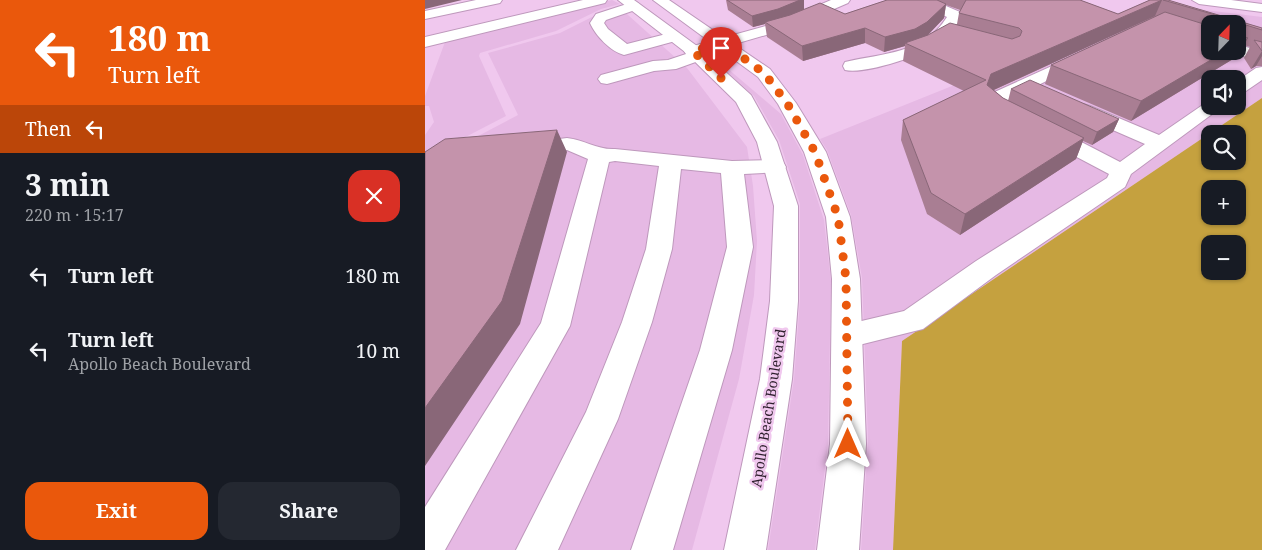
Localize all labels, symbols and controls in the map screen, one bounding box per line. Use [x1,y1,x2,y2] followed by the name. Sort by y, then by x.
[108,14,211,61] text: 180 m
[1201,15,1246,60] north arrow
[1201,15,1246,280] map controls
[25,20,90,85] icon: left
[700,27,742,78] pin
[707,34,735,62] icon: arrive
[108,59,200,89] text: Turn left
[1201,70,1246,115] button: sound
[81,115,109,143] icon: left
[25,116,71,142] text: Then
[1201,125,1246,170] button: search
[25,164,110,205] text: 3 min
[348,170,400,222] button: close
[1201,180,1246,225] button: +
[25,204,124,226] text: 220 m · 15:17
[1201,235,1246,280] button: −
[25,262,53,290] icon: left
[68,263,154,289] text: Turn left
[345,263,400,289] text: 180 m
[68,327,154,353] text: Turn left
[746,327,790,489] street label: Apollo Beach Boulevard
[25,337,53,365] icon: left
[356,338,400,364] text: 10 m
[68,353,251,375] text: Apollo Beach Boulevard
[821,417,873,469] position arrow
[25,482,208,540] button: Exit
[218,482,400,540] button: Share

